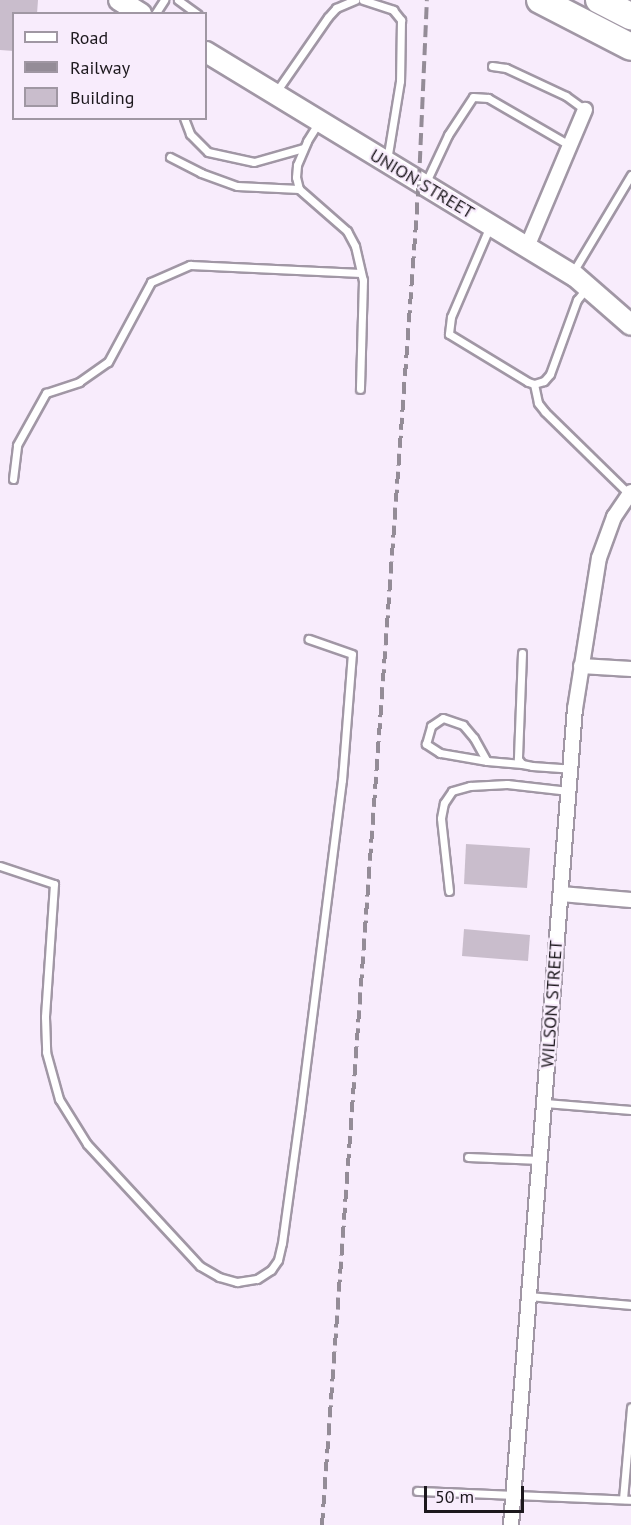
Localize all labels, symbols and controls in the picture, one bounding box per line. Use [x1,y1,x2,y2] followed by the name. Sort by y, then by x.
[12,12,207,120] legend
[70,26,108,49] text: Road
[70,56,130,79] text: Railway
[70,86,134,109] text: Building
[366,144,478,224] street label: UNION STREET
[537,940,567,1068] street label: WILSON STREET
[427,1474,528,1512] scale bar
[435,1485,474,1508] text: 50 m

